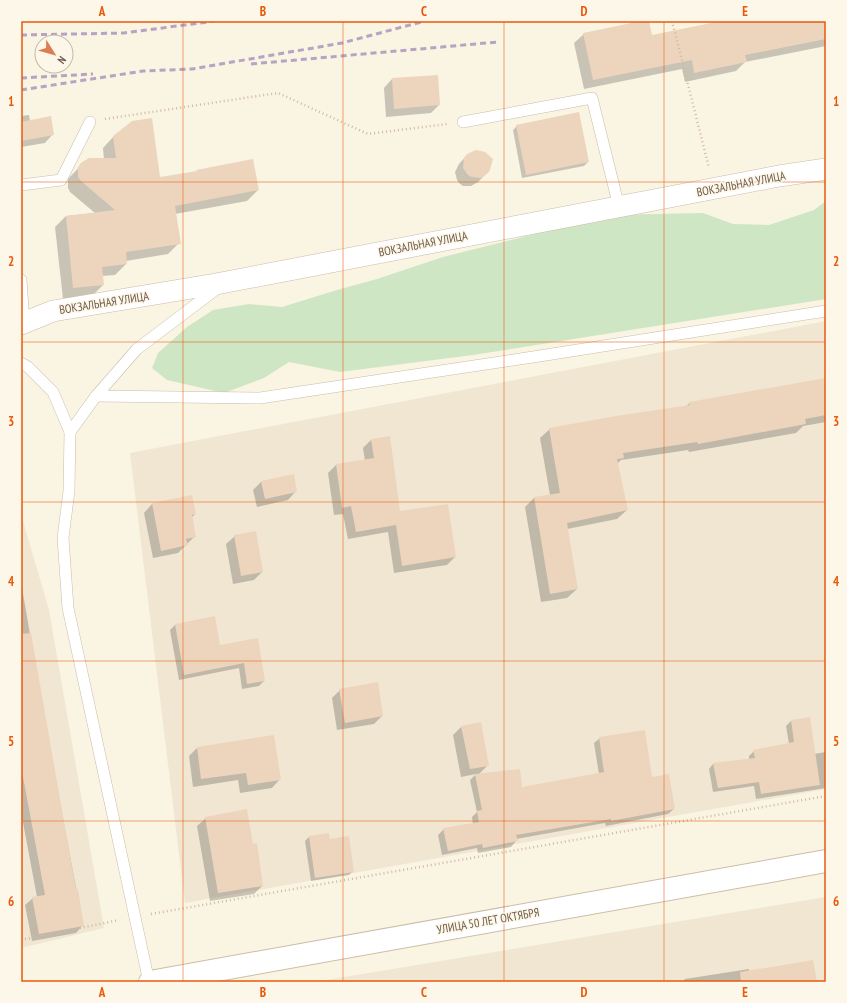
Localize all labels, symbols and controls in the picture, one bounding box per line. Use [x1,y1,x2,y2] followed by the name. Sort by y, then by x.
[98,3,106,20] text: A
[260,3,266,20] text: B
[421,3,427,20] text: C
[581,3,588,20] text: D
[742,3,748,20] text: E
[34,34,74,74] north arrow
[55,53,69,67] text: N
[8,93,14,110] text: 1
[833,93,839,110] text: 1
[695,167,787,199] street label: ВОКЗАЛЬНАЯ УЛИЦА
[377,227,469,259] street label: ВОКЗАЛЬНАЯ УЛИЦА
[8,253,14,270] text: 2
[833,253,839,270] text: 2
[58,288,150,317] street label: ВОКЗАЛЬНАЯ УЛИЦА
[8,413,14,430] text: 3
[833,413,839,430] text: 3
[8,573,15,590] text: 4
[833,573,840,590] text: 4
[8,733,14,750] text: 5
[833,733,839,750] text: 5
[8,893,14,910] text: 6
[833,893,839,910] text: 6
[435,904,540,937] street label: УЛИЦА 50 ЛЕТ ОКТЯБРЯ
[98,984,106,1001] text: A
[260,984,266,1001] text: B
[421,984,427,1001] text: C
[581,984,588,1001] text: D
[742,984,748,1001] text: E

